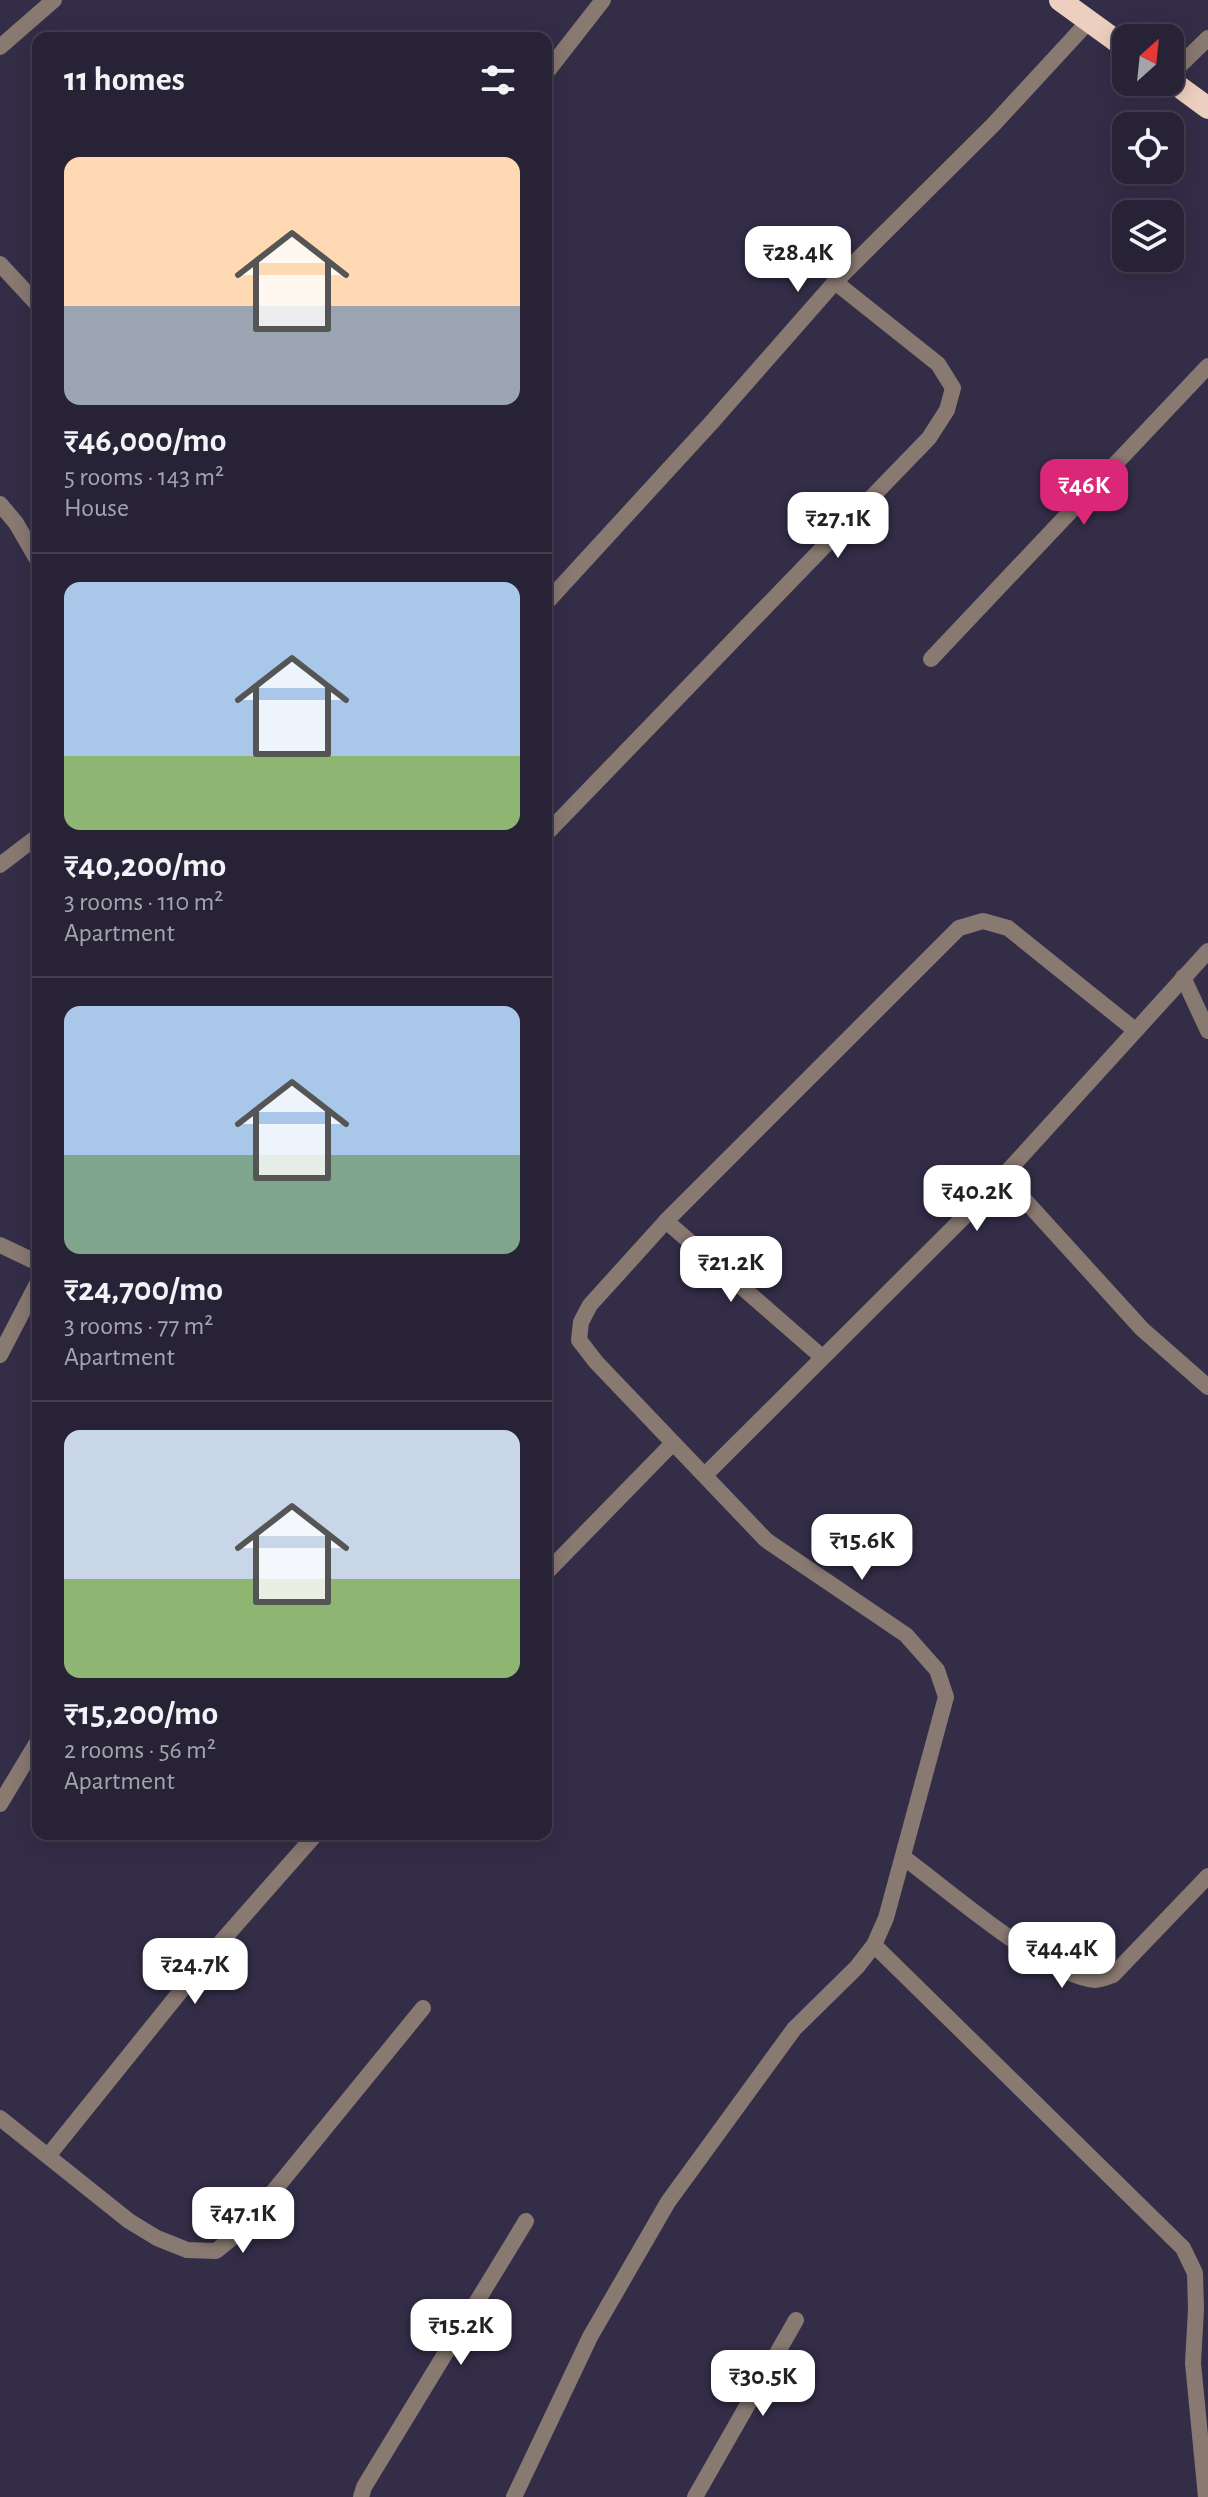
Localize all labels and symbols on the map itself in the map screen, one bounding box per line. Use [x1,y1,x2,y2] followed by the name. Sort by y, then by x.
[1112,24,1184,96] north arrow
[733,226,863,294] pin: ₹28.4K
[1037,459,1131,527] pin: ₹46K
[773,492,903,560] pin: ₹27.1K
[912,1165,1042,1233] pin: ₹40.2K
[666,1236,796,1304] pin: ₹21.2K
[797,1514,927,1582] pin: ₹15.6K
[997,1922,1127,1990] pin: ₹44.4K
[130,1938,260,2006] pin: ₹24.7K
[178,2187,308,2255] pin: ₹47.1K
[396,2299,526,2367] pin: ₹15.2K
[698,2350,828,2418] pin: ₹30.5K

